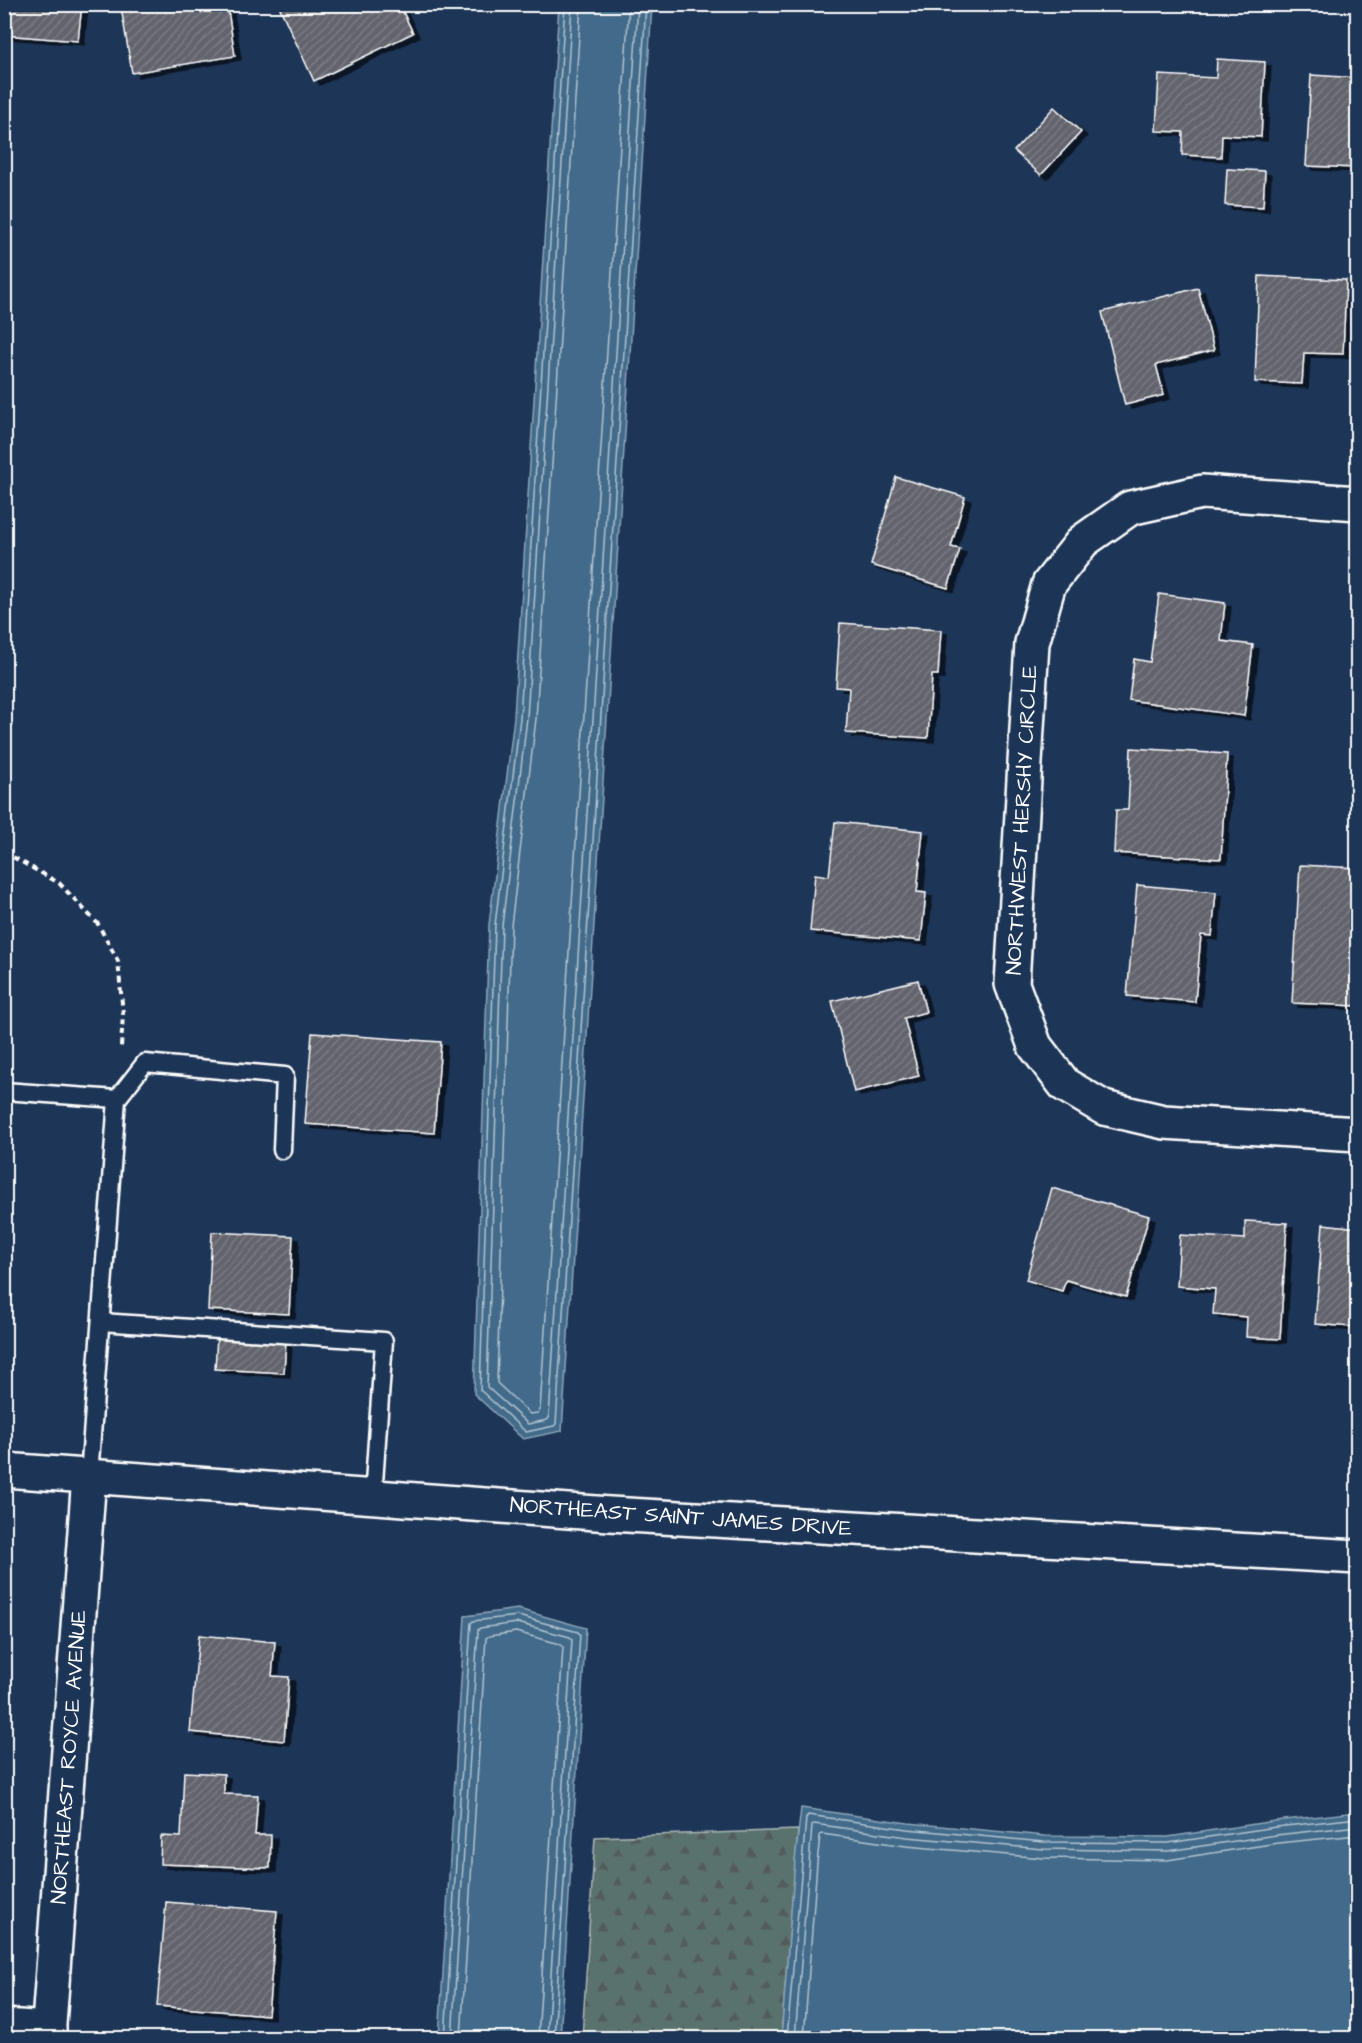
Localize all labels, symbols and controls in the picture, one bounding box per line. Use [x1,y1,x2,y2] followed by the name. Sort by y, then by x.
[998,664,1046,976] street label: NORTHWEST HERSHY CIRCLE
[509,1490,853,1544] street label: NORTHEAST SAINT JAMES DRIVE
[43,1609,95,1905] street label: NORTHEAST ROYCE AVENUE

